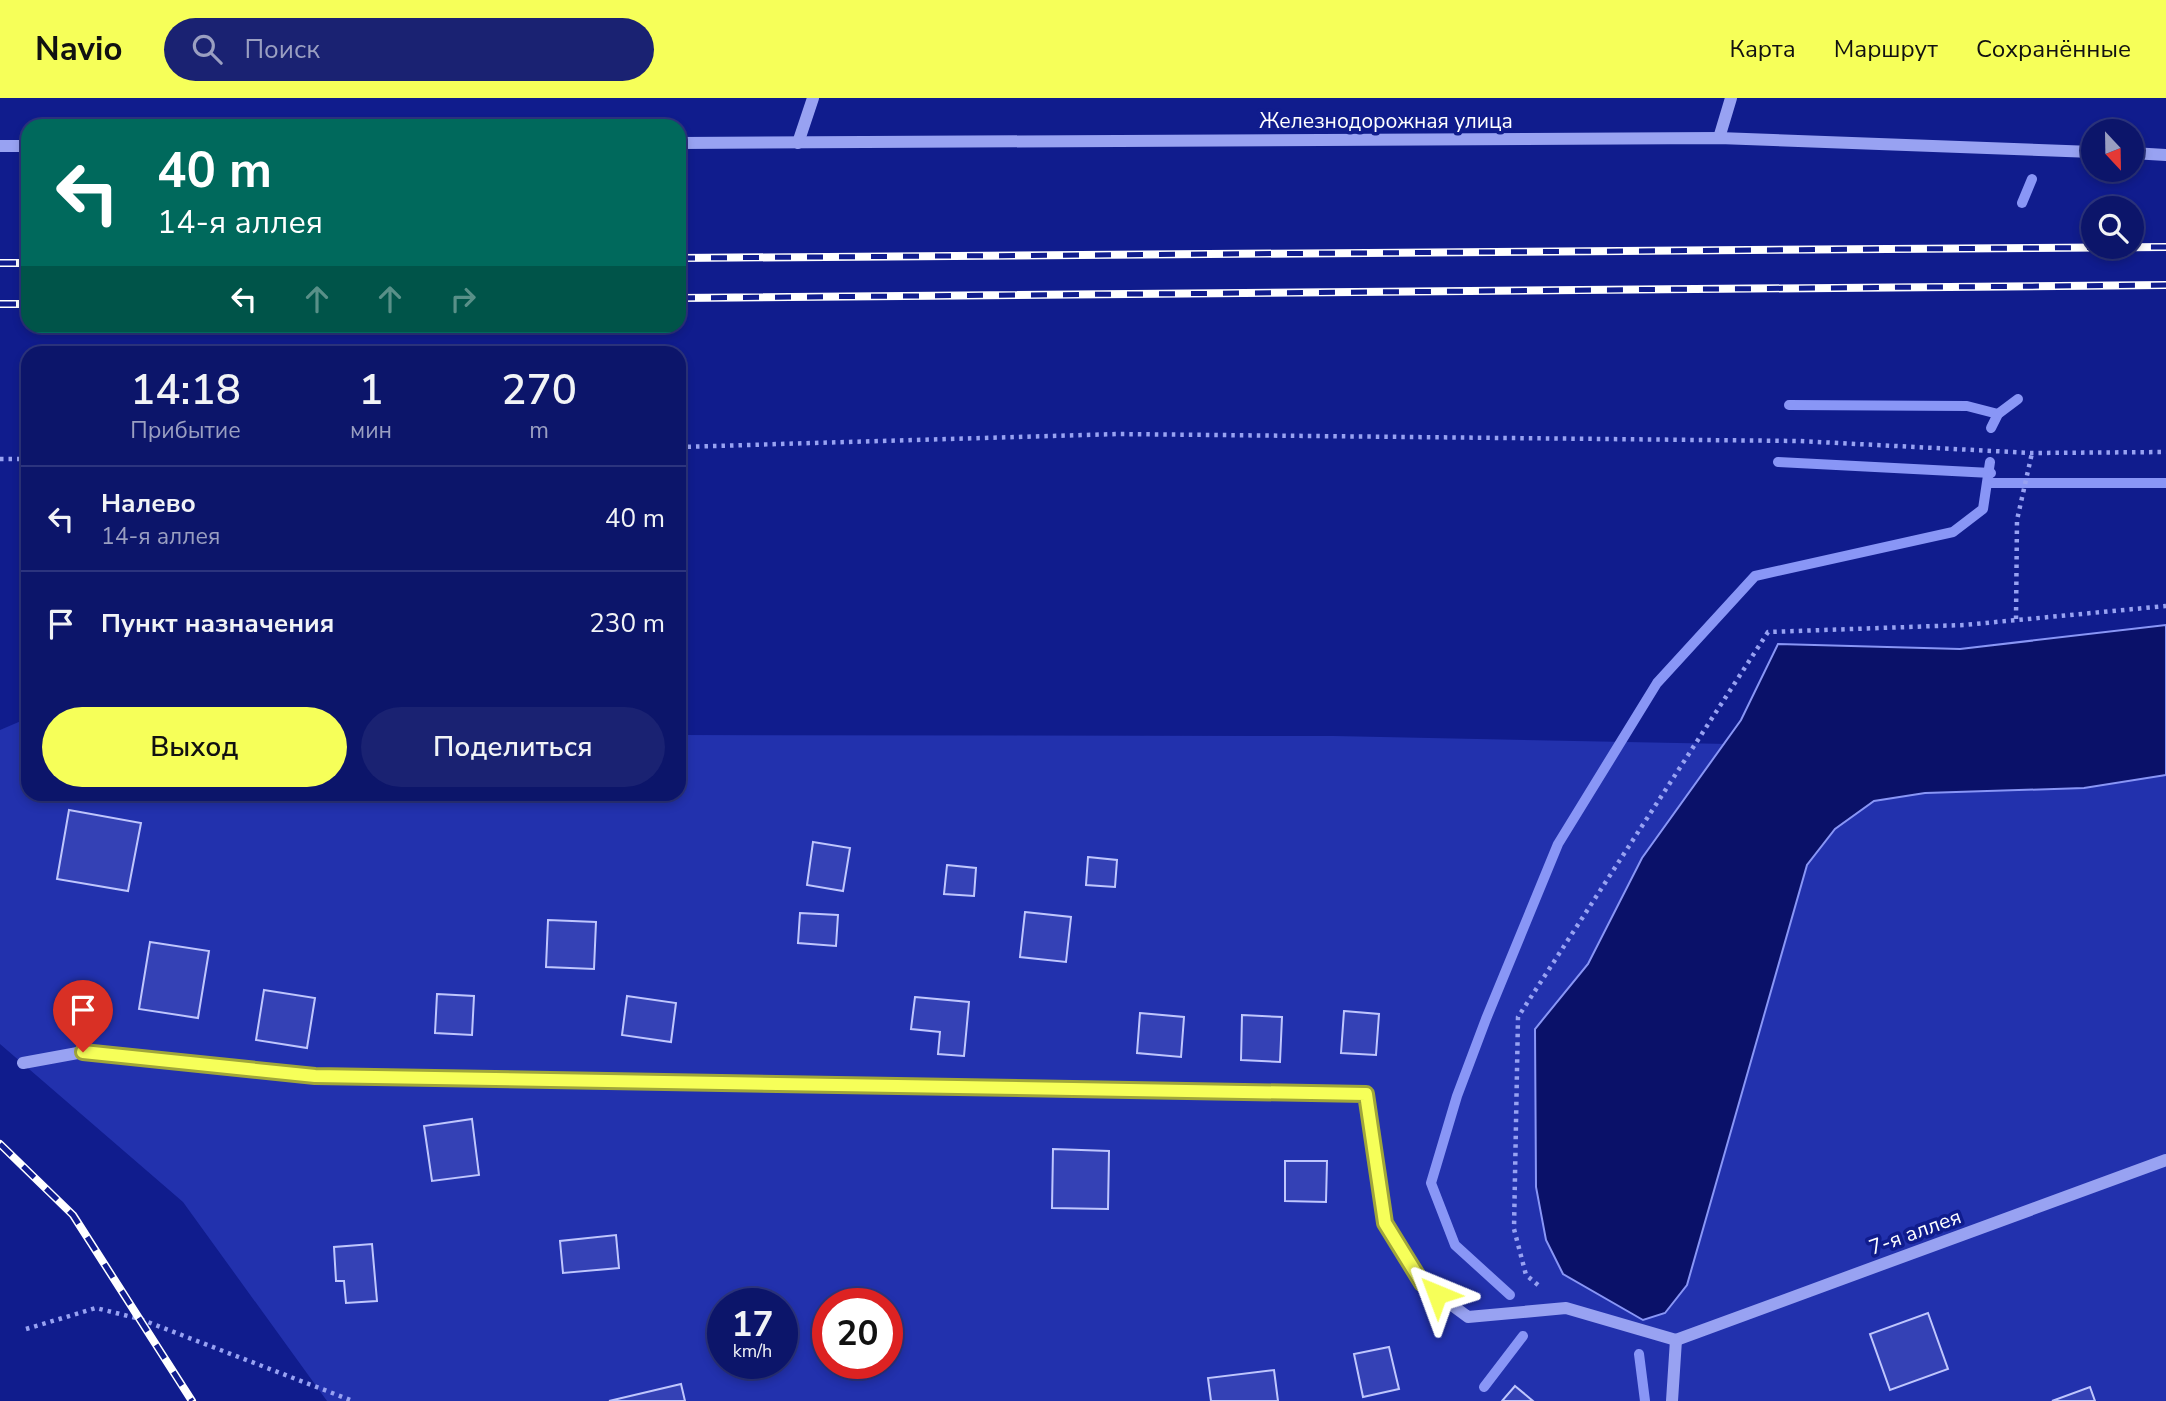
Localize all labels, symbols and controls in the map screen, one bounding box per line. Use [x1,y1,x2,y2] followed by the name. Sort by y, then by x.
[164,18,654,81] search box
[35,27,122,72] text: Navio
[188,30,226,68] icon: search
[244,32,320,67] text: Поиск
[1730,33,1796,65] text: Карта
[1834,33,1938,65] text: Маршрут
[1976,33,2131,65] text: Сохранённые
[1259,107,1513,135] street label: Железнодорожная улица
[2081,119,2144,182] north arrow
[2081,119,2144,259] map controls
[157,137,272,204] text: 40 m
[42,147,133,238] icon: left
[2081,196,2144,259] button: search
[157,201,323,244] text: 14-я аллея
[225,280,263,318] icon: left
[298,280,336,318] icon: ahead
[371,280,409,318] icon: ahead
[444,280,482,318] icon: right
[130,362,241,419] text: 14:18
[358,362,384,419] text: 1
[501,362,577,419] text: 270
[130,415,241,446] text: Прибытие
[350,415,392,446] text: мин
[529,415,549,446] text: m
[101,486,196,521] text: Налево
[42,500,80,538] icon: left
[605,501,665,536] text: 40 m
[101,521,220,552] text: 14-я аллея
[42,605,80,643] icon: arrive
[101,606,334,641] text: Пункт назначения
[589,606,665,641] text: 230 m
[42,707,347,787] button: Выход
[361,707,665,787] button: Поделиться
[53,980,113,1052] pin
[64,991,102,1029] icon: arrive
[1865,1202,1965,1262] street label: 7-я аллея
[1400,1257,1474,1331] position arrow
[812,1288,903,1379] speed limit sign: 20
[731,1301,774,1348] text: 17
[733,1339,772,1363] text: km/h

